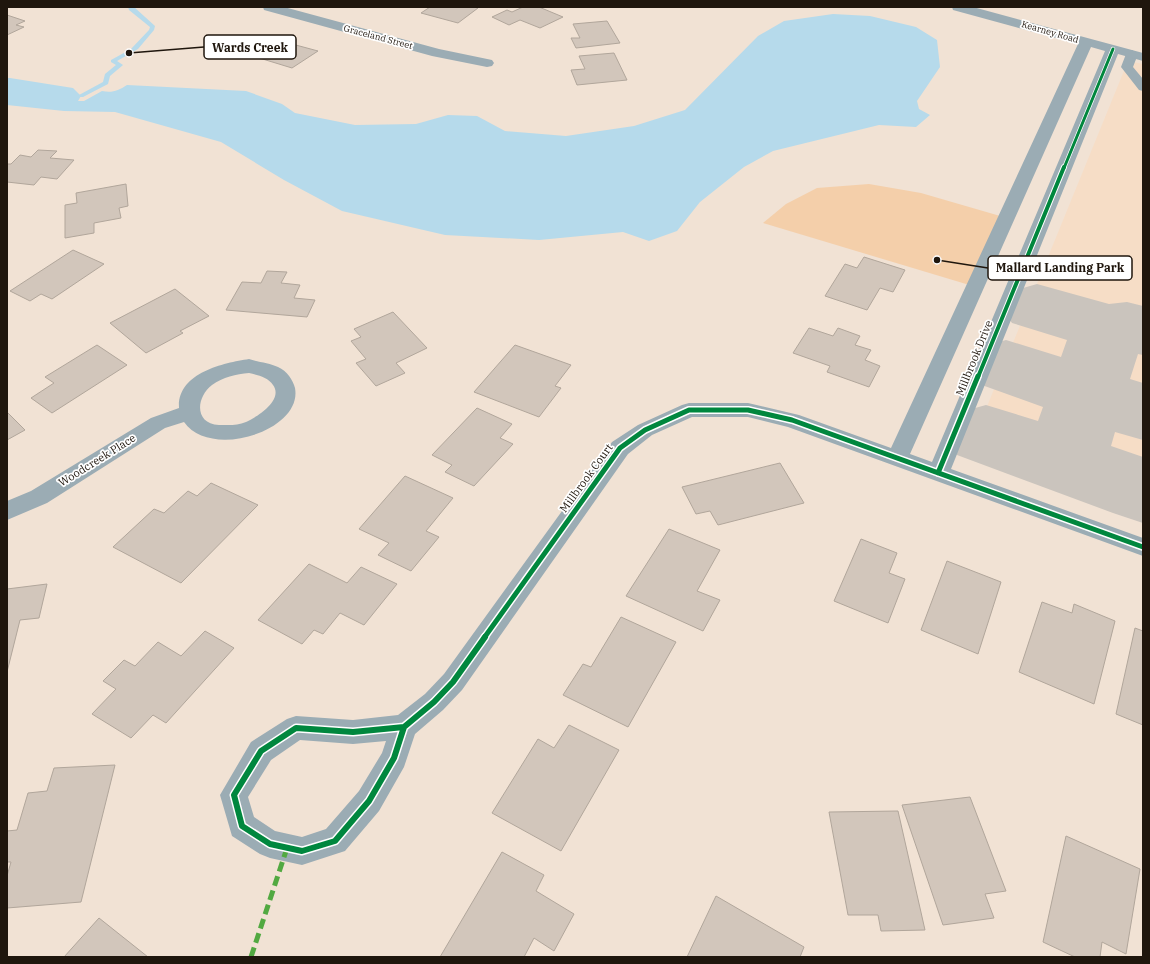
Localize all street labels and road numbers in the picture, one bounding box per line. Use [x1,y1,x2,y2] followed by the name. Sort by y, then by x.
[1020,18,1080,45] street label: Kearney Road
[342,22,414,51] street label: Graceland Street
[952,318,996,398] street label: Millbrook Drive
[56,431,138,489] street label: Woodcreek Place
[556,441,616,515] street label: Millbrook Court

